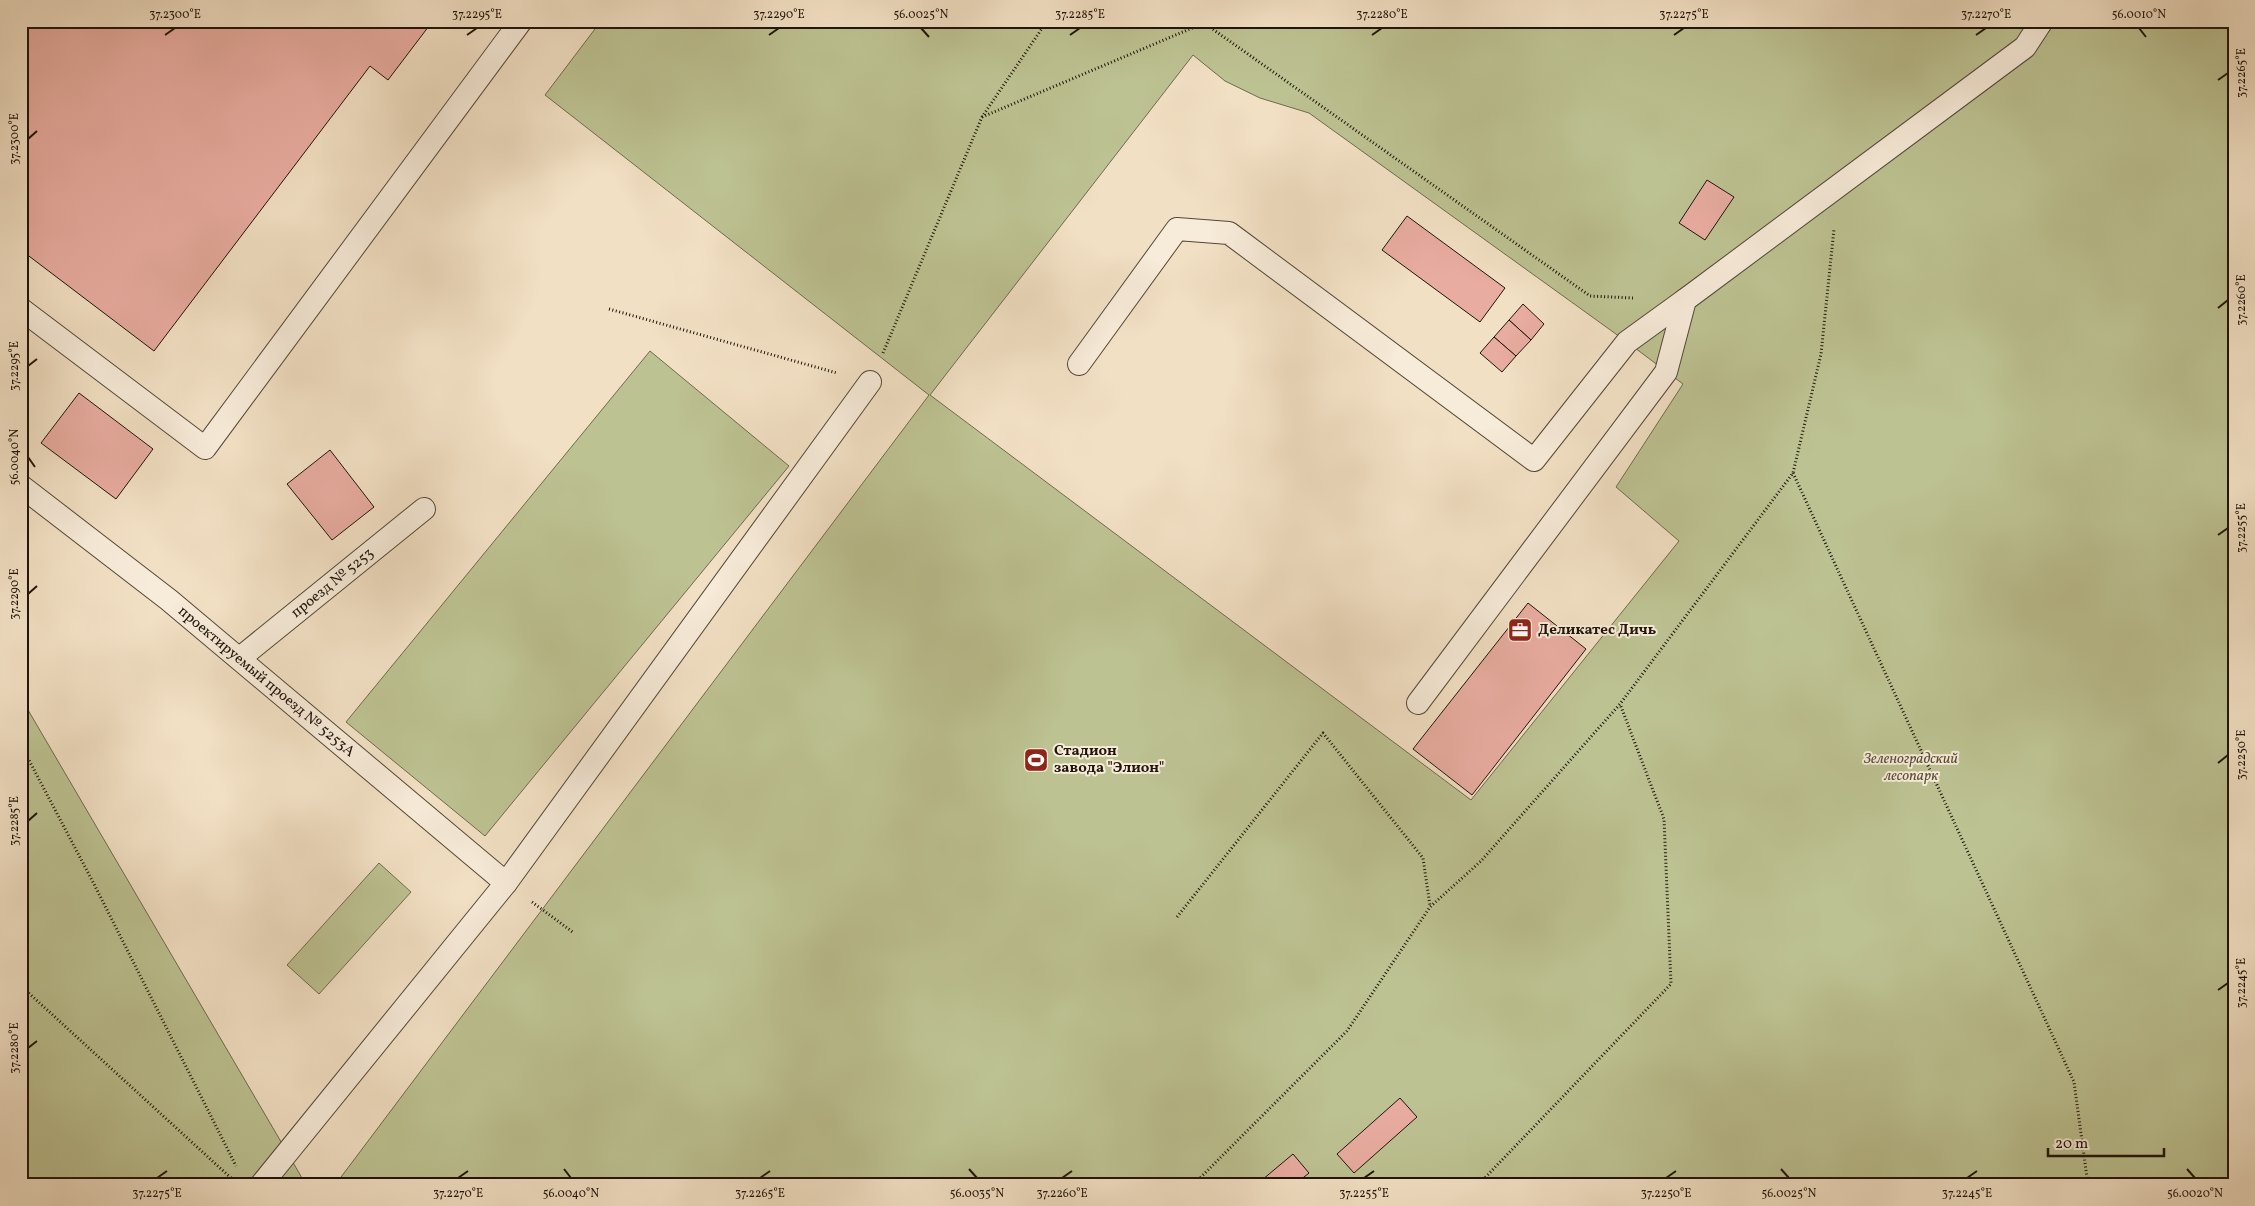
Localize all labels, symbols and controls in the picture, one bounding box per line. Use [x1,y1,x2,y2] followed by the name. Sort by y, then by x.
[149,7,201,23] text: 37.2300°E
[452,7,502,23] text: 37.2295°E
[753,7,805,23] text: 37.2290°E
[894,7,949,23] text: 56.0025°N
[1055,7,1105,23] text: 37.2285°E
[1356,7,1408,23] text: 37.2280°E
[1659,7,1709,23] text: 37.2275°E
[1961,7,2011,23] text: 37.2270°E
[2112,7,2166,23] text: 56.0010°N
[2234,48,2250,98] text: 37.2265°E
[7,113,23,165] text: 37.2300°E
[2234,274,2250,326] text: 37.2260°E
[7,341,23,391] text: 37.2295°E
[7,429,23,485] text: 56.0040°N
[2234,503,2250,553] text: 37.2255°E
[287,543,378,623] street label: проезд № 5253
[7,568,23,620] text: 37.2290°E
[173,601,360,763] street label: проектируемый проезд № 5253А
[1507,617,1533,643] office icon: Деликатес Дичь
[1538,620,1657,641] place label: Деликатес Дичь
[2234,730,2250,780] text: 37.2250°E
[1054,741,1164,779] place label: Стадион завода "Элион"
[1023,747,1049,773] sports icon: Стадион завода "Элион"
[1863,749,1958,787] park label: Зеленоградский лесопарк
[7,796,23,846] text: 37.2285°E
[2234,958,2250,1008] text: 37.2245°E
[7,1022,23,1074] text: 37.2280°E
[2048,1126,2164,1158] scale bar
[2055,1134,2088,1155] text: 20 m
[132,1186,182,1202] text: 37.2275°E
[433,1186,483,1202] text: 37.2270°E
[543,1186,599,1202] text: 56.0040°N
[735,1186,785,1202] text: 37.2265°E
[950,1186,1004,1202] text: 56.0035°N
[1036,1186,1088,1202] text: 37.2260°E
[1339,1186,1389,1202] text: 37.2255°E
[1641,1186,1691,1202] text: 37.2250°E
[1762,1186,1817,1202] text: 56.0025°N
[1942,1186,1992,1202] text: 37.2245°E
[2167,1186,2223,1202] text: 56.0020°N

